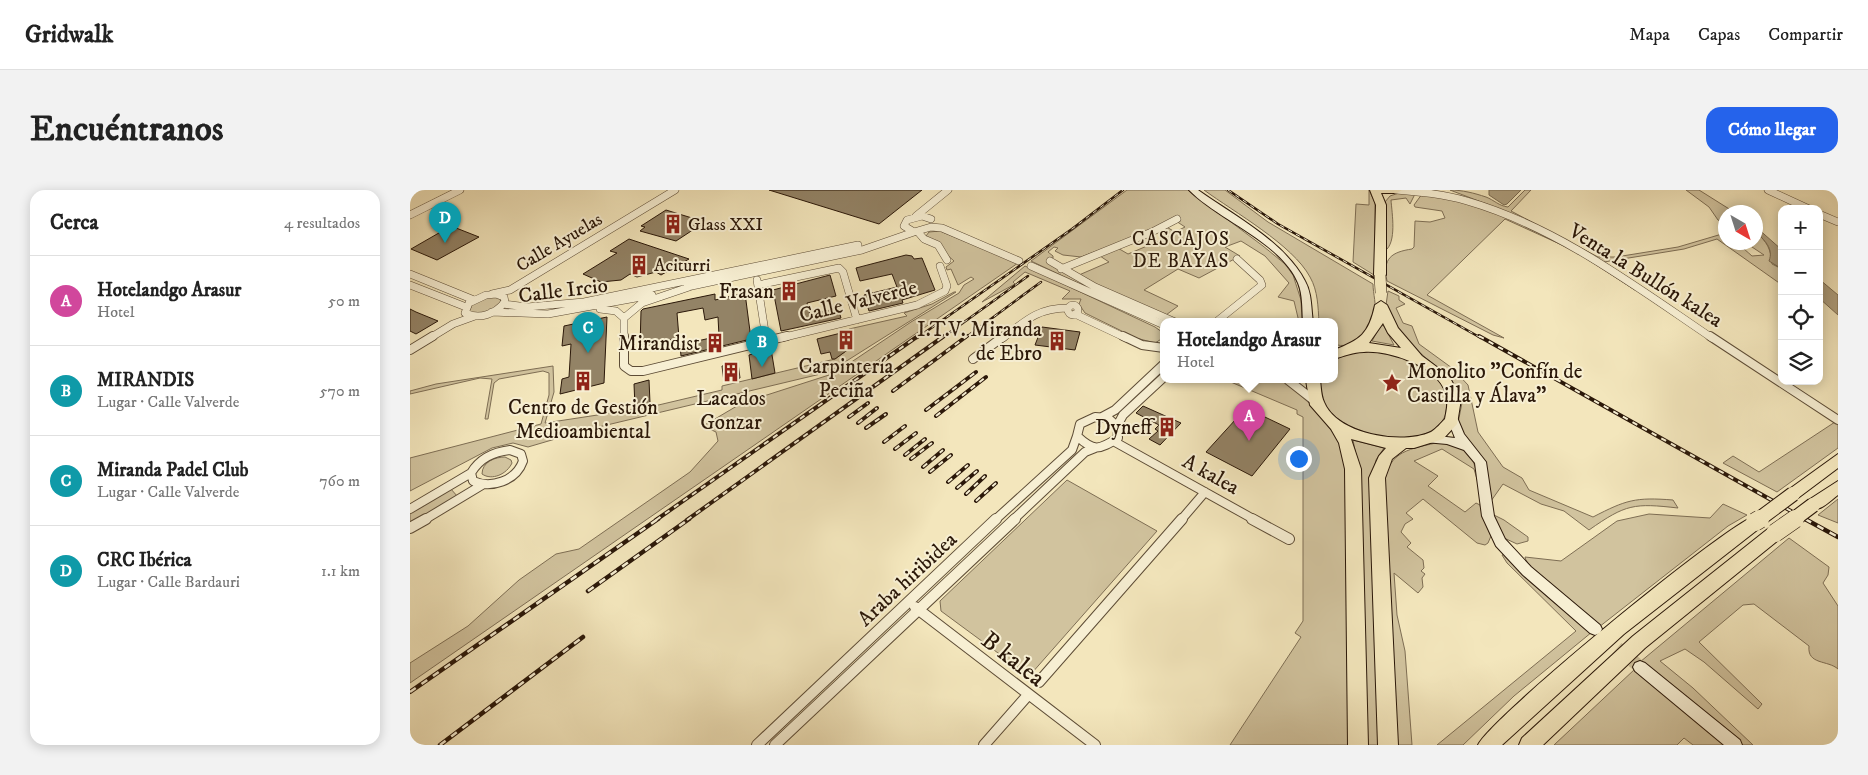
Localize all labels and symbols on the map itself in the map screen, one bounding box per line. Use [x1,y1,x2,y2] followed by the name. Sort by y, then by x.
[429,202,461,243] pin: D
[1718,205,1763,250] north arrow
[512,209,607,277] street label: Calle Ayuelas
[662,213,684,235] building icon: Glass XXI
[688,214,763,236] place label: Glass XXI
[1563,218,1727,334] street label: Venta la Bullón kalea
[1132,228,1230,273] district label: CASCAJOS DE BAYAS
[628,254,650,276] building icon: Aciturri
[654,255,710,277] place label: Aciturri
[517,273,609,309] street label: Calle Ircio
[797,275,920,329] street label: Calle Valverde
[719,279,774,305] place label: Frasan
[778,280,800,302] building icon: Frasan
[572,312,604,353] pin: C
[917,317,1042,367] place label: I.T.V. Miranda de Ebro
[746,326,778,367] pin: B
[835,329,857,351] building icon: Carpintería Peciña
[1046,330,1068,352] building icon: I.T.V. Miranda de Ebro
[618,331,700,357] place label: Mirandist
[704,332,726,354] building icon: Mirandist
[798,354,894,404] place label: Carpintería Peciña
[1407,359,1583,409] place label: Monolito "Confín de Castilla y Álava"
[720,361,742,383] building icon: Lacados Gonzar
[572,370,594,392] building icon: Centro de Gestión Medioambiental
[1381,372,1403,394] place icon: Monolito "Confín de Castilla y Álava"
[696,386,766,436] place label: Lacados Gonzar
[508,395,658,445] place label: Centro de Gestión Medioambiental
[1233,400,1265,441] pin: A
[1095,415,1155,441] place label: Dyneff
[1156,416,1178,438] building icon: Dyneff
[1286,446,1312,472] your location
[1178,449,1244,501] street label: A kalea
[853,527,963,632] street label: Araba hiribidea
[975,625,1052,694] street label: B kalea

